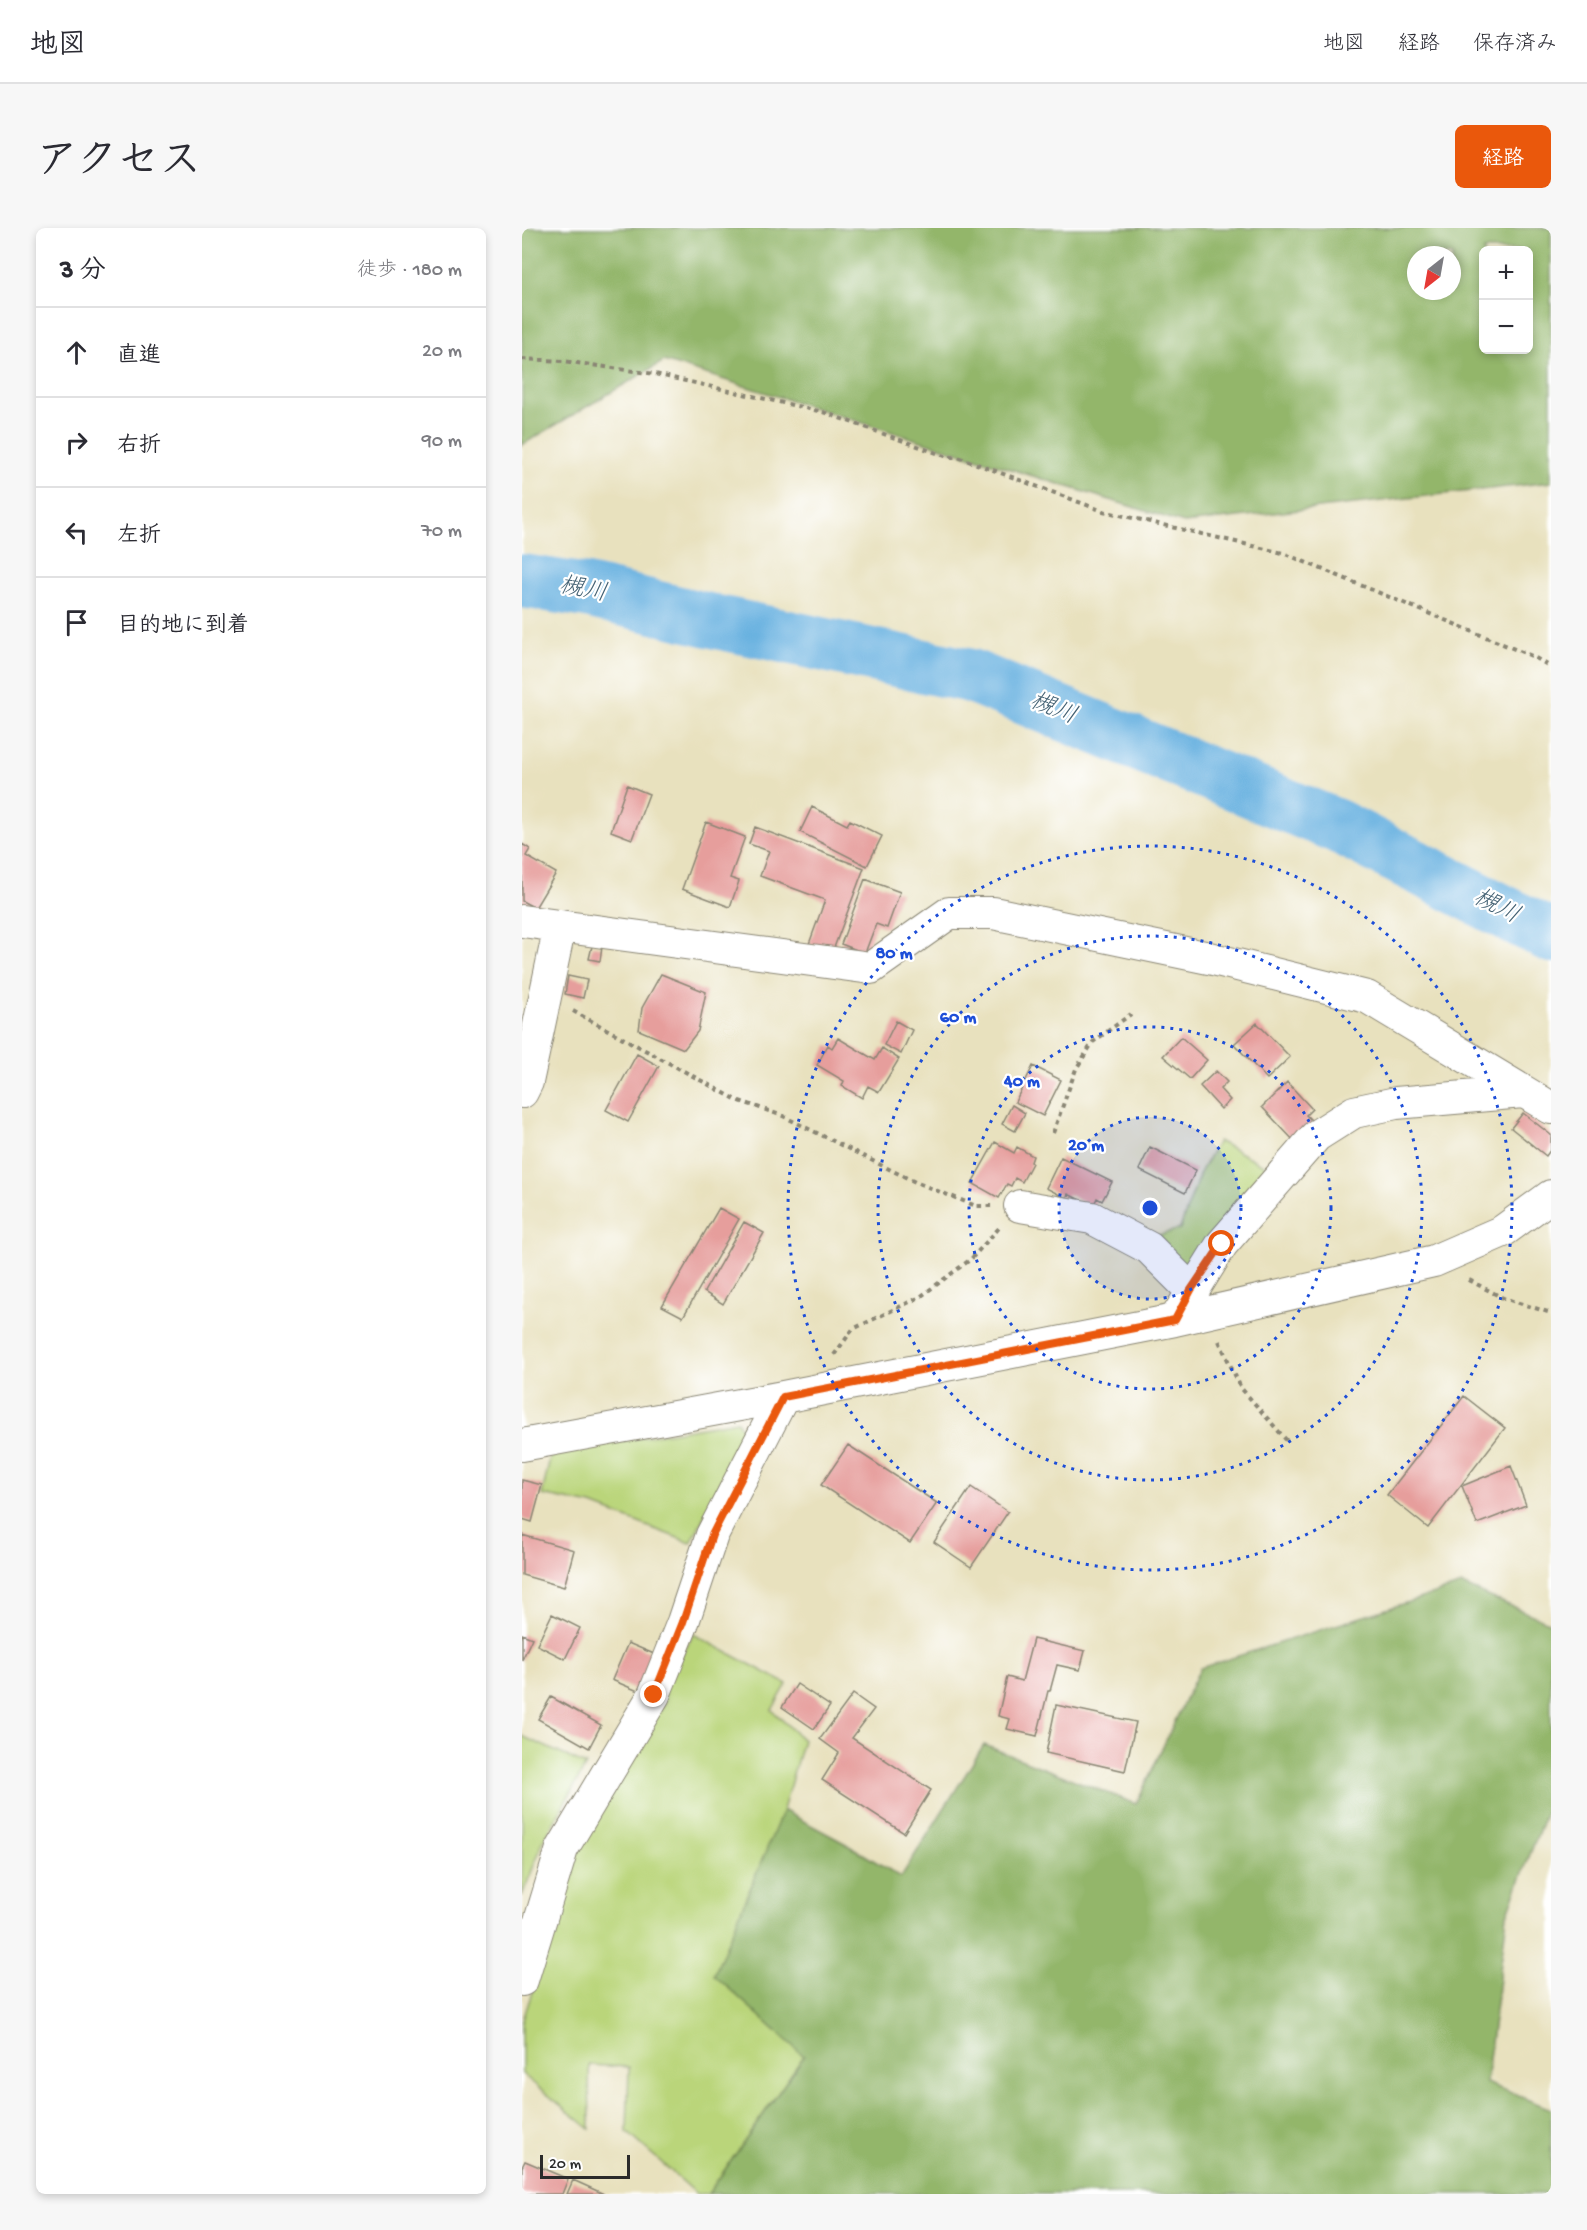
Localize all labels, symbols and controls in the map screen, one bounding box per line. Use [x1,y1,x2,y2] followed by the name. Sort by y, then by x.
[30,30,86,63] text: 地図
[1323,33,1365,58] text: 地図
[1398,33,1440,58] text: 経路
[1473,33,1557,58] text: 保存済み
[1455,125,1551,188] button: 経路
[36,140,201,189] text: アクセス
[1407,246,1461,300] north arrow
[1479,246,1533,354] map controls
[1479,246,1533,300] button: +
[60,257,106,288] text: 3 分
[357,260,462,283] text: 徒歩 · 180 m
[1479,300,1533,354] button: −
[60,336,93,369] icon: ahead
[422,341,462,364] text: 20 m
[117,344,161,370] text: 直進
[60,426,93,459] icon: right
[422,431,462,454] text: 90 m
[117,434,161,460] text: 右折
[60,516,93,549] icon: left
[421,521,462,544] text: 70 m
[117,524,161,550] text: 左折
[557,572,609,610] water label: 槻川
[60,606,93,639] icon: arrive
[117,614,249,640] text: 目的地に到着
[1025,688,1081,732] water label: 槻川
[1468,884,1524,932] water label: 槻川
[875,944,913,965] text: 80 m
[940,1008,976,1029] text: 60 m
[1003,1072,1040,1093] text: 40 m
[1068,1136,1104,1157] text: 20 m
[1140,1198,1160,1218] centre of rings
[1208,1230,1234,1256] route start
[640,1681,666,1707] route end
[540,2152,630,2180] scale bar
[549,2156,581,2175] text: 20 m

